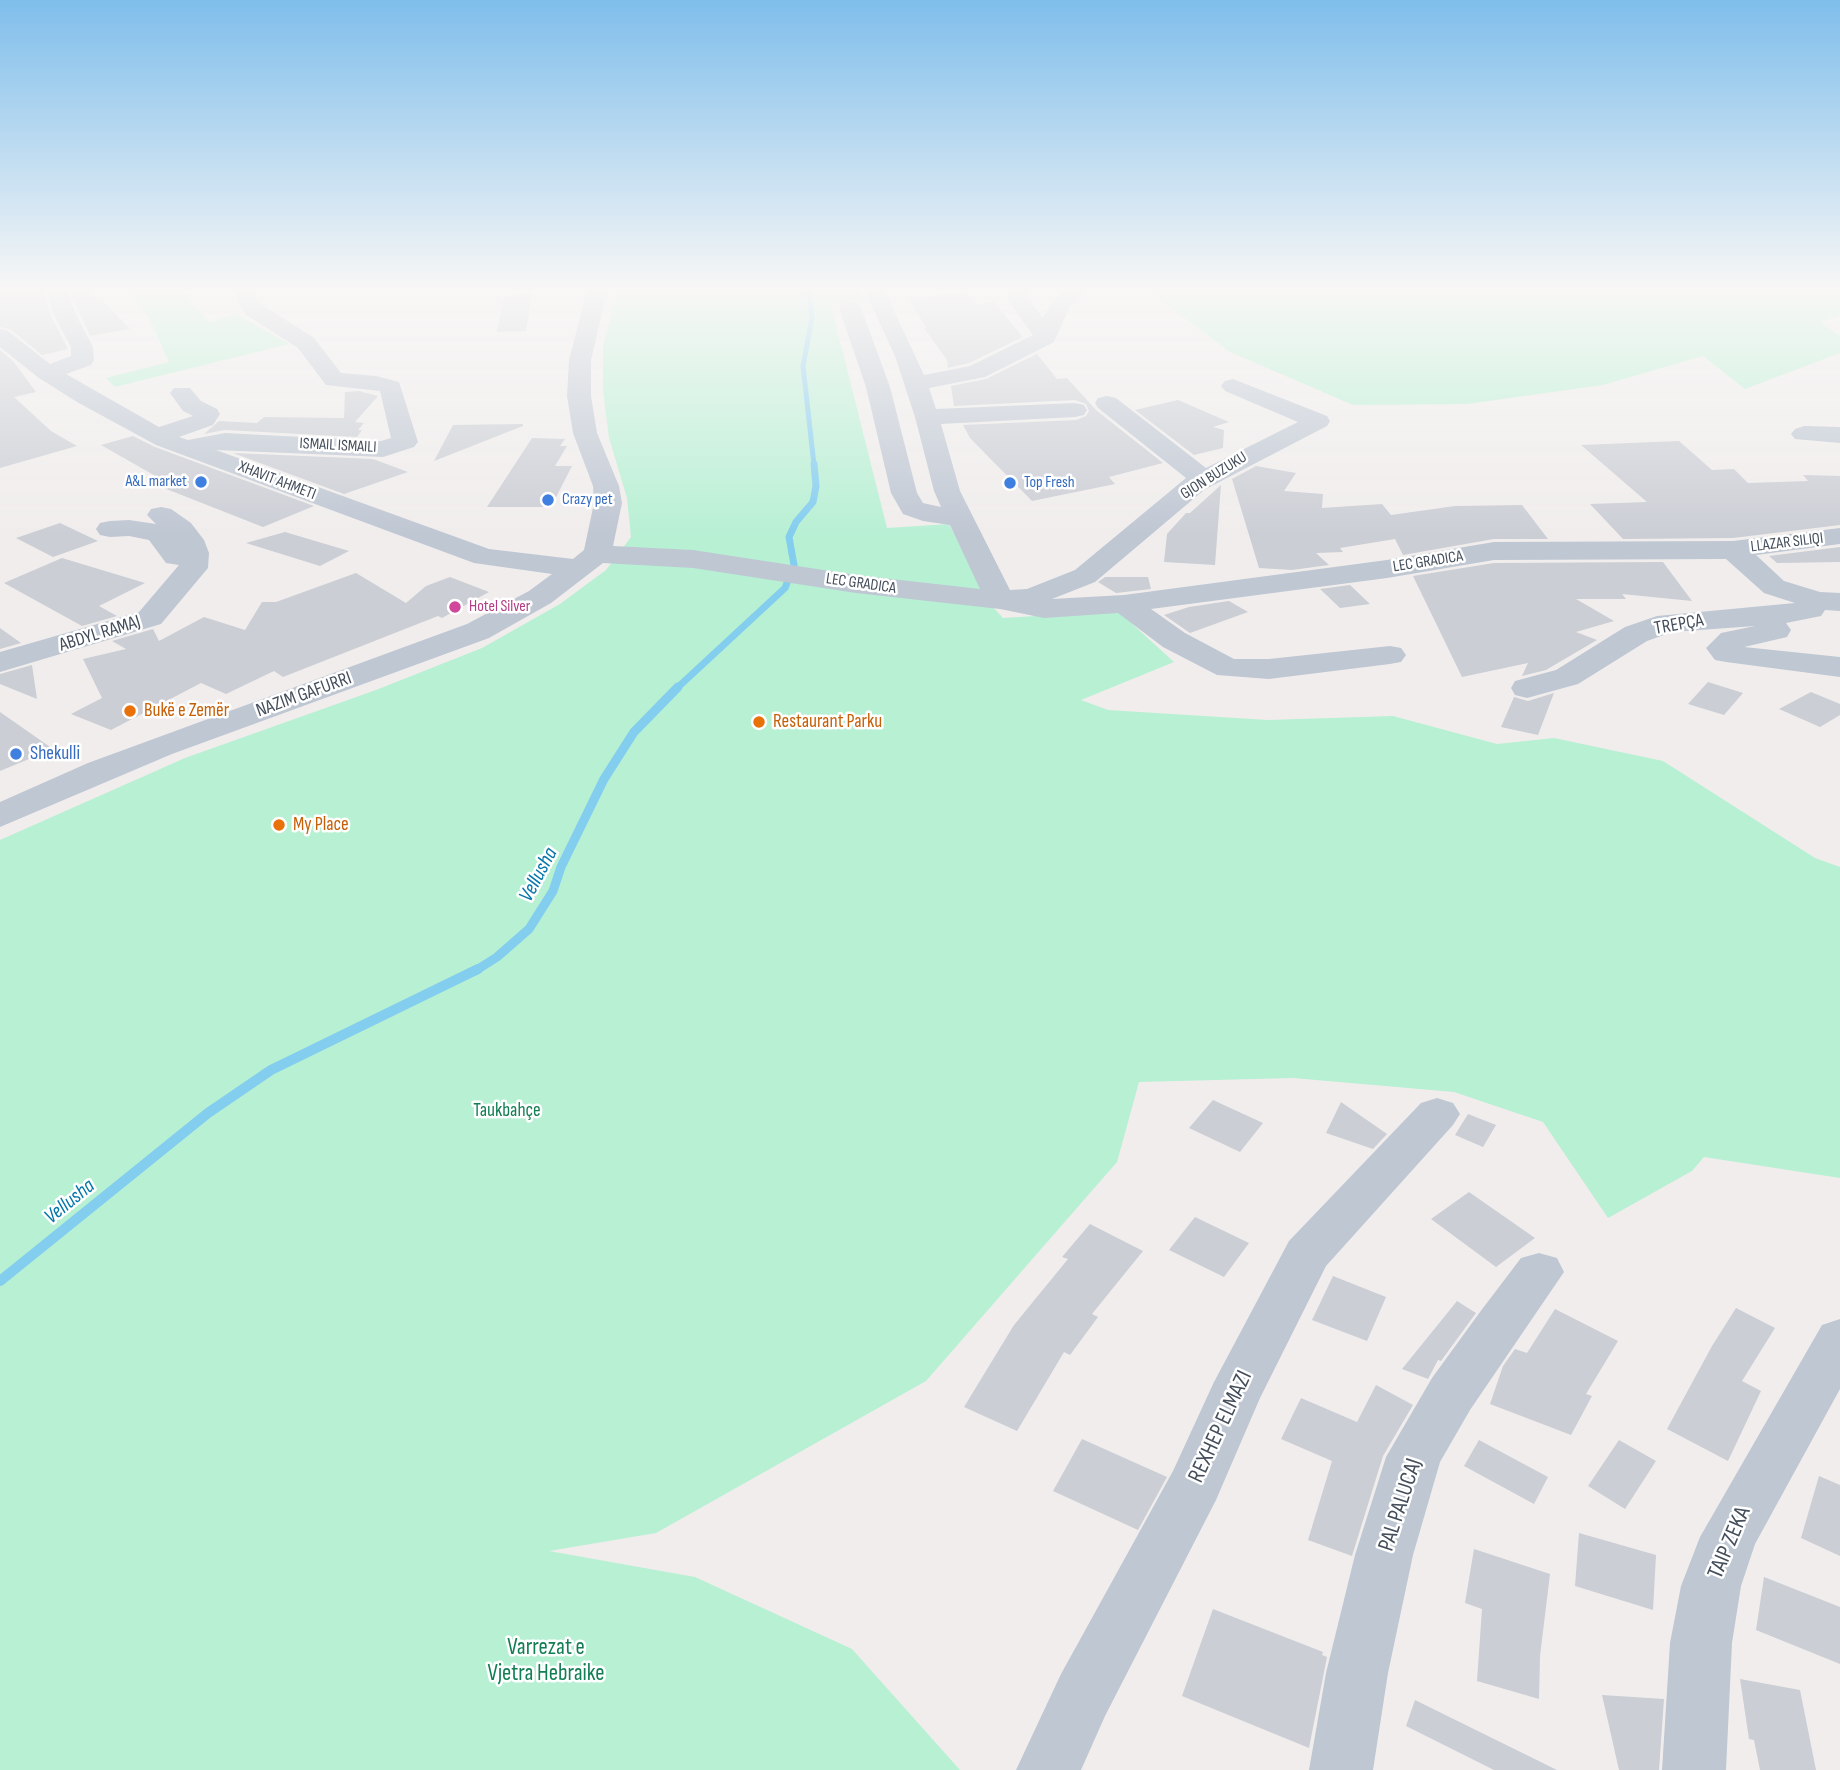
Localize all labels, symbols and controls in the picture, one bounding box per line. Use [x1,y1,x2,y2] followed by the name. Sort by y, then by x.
[299,434,377,458] street label: ISMAIL ISMAILI
[1177,448,1251,504] street label: GJON BUZUKU
[235,457,319,505] street label: XHAVIT AHMETI
[125,472,187,492] place label: A&L market
[1024,473,1075,493] place label: Top Fresh
[193,474,209,490] marker: A&L market
[1002,475,1018,491] marker: Top Fresh
[562,490,613,510] place label: Crazy pet
[540,492,556,508] marker: Crazy pet
[1750,529,1824,557] street label: LLAZAR SILIQI
[1392,547,1464,577] street label: LEC GRADICA
[825,570,897,598] street label: LEC GRADICA
[469,597,530,617] place label: Hotel Silver
[447,599,463,615] marker: Hotel Silver
[1653,609,1705,641] street label: TREPÇA
[57,611,143,657] street label: ABDYL RAMAJ
[253,667,355,723] street label: NAZIM GAFURRI
[144,700,229,722] place label: Bukë e Zemër
[122,703,138,719] marker: Bukë e Zemër
[773,711,882,733] place label: Restaurant Parku
[751,714,767,730] marker: Restaurant Parku
[30,743,80,765] place label: Shekulli
[8,746,24,762] marker: Shekulli
[293,814,349,836] place label: My Place
[271,817,287,833] marker: My Place
[514,844,564,906] water label: Vellusha
[473,1100,541,1122] park label: Taukbahçe
[40,1174,100,1230] water label: Vellusha
[1183,1367,1259,1487] street label: REXHEP ELMAZI
[1373,1455,1429,1555] street label: PAL PALUCAJ
[1703,1503,1757,1583] street label: TAIP ZEKA
[488,1634,604,1688] park label: Varrezat e Vjetra Hebraike

